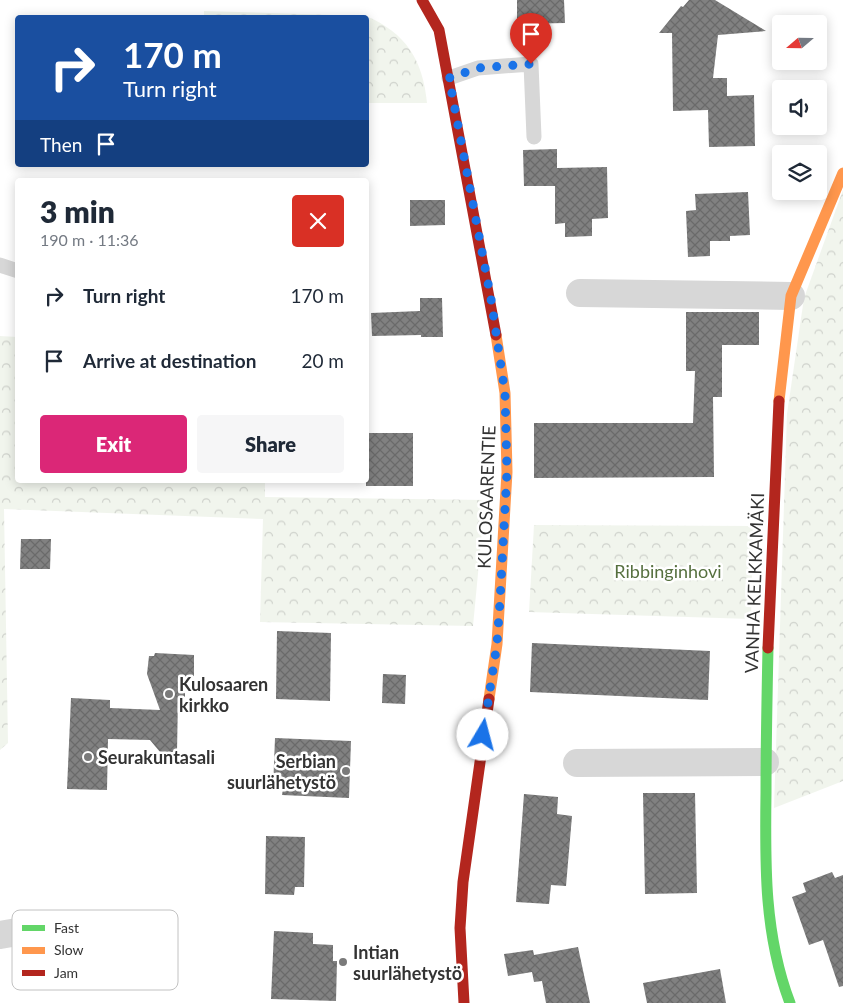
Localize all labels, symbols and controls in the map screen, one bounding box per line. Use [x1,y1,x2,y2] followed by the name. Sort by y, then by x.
[510,13,552,64] pin
[772,15,828,70] north arrow
[772,15,827,200] map controls
[517,20,545,48] icon: arrive
[123,33,222,75] text: 170 m
[40,35,105,100] icon: right
[123,75,217,102] text: Turn right
[772,80,827,135] button: sound
[92,130,120,158] icon: arrive
[40,133,82,156] text: Then
[772,145,827,200] button: layers
[40,193,115,229] text: 3 min
[292,195,344,247] button: close
[40,230,139,249] text: 190 m · 11:36
[40,282,68,310] icon: right
[83,284,165,307] text: Turn right
[290,284,344,307] text: 170 m
[40,347,68,375] icon: arrive
[83,349,256,372] text: Arrive at destination
[301,349,344,372] text: 20 m
[40,415,187,473] button: Exit
[197,415,344,473] button: Share
[473,425,499,569] street label: KULOSAARENTIE
[740,492,768,674] street label: VANHA KELKKAMÄKI
[614,560,722,582] park label: Ribbinginhovi
[179,673,268,716] place label: Kulosaaren kirkko
[163,688,175,700] marker: Kulosaaren kirkko
[456,708,508,760] position arrow
[98,746,215,768] place label: Seurakuntasali
[227,750,336,793] place label: Serbian suurlähetystö
[82,751,94,763] marker: Seurakuntasali
[340,765,352,777] marker: Serbian suurlähetystö
[12,910,178,990] legend
[54,919,79,936] text: Fast
[54,941,84,958] text: Slow
[353,941,462,984] place label: Intian suurlähetystö
[337,956,349,968] marker: Intian suurlähetystö
[54,964,78,981] text: Jam

